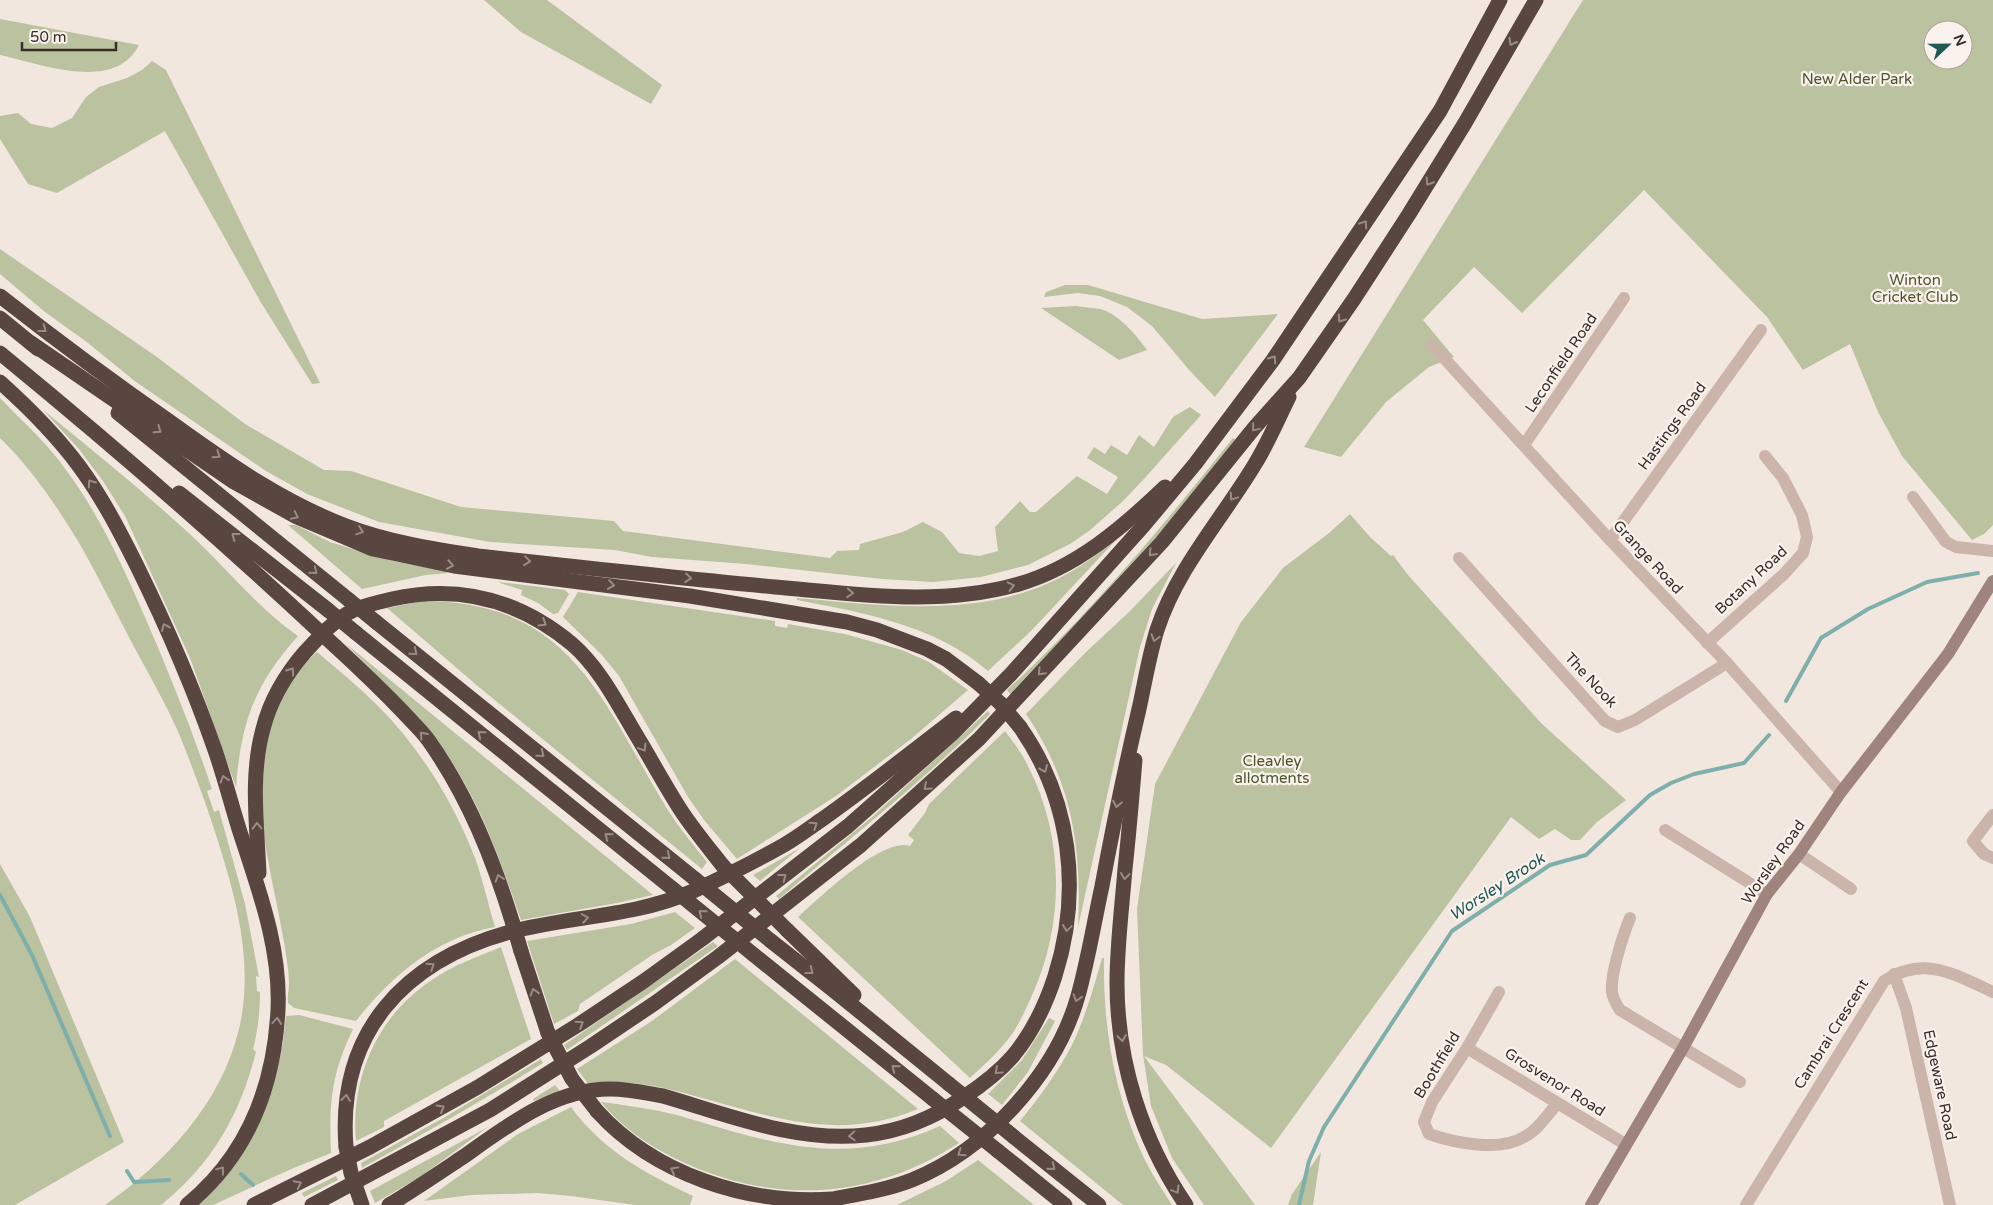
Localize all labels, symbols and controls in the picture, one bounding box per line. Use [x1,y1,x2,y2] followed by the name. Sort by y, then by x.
[22,20,116,52] scale bar
[1923,20,1973,70] north arrow
[30,28,67,46] text: 50 m
[1950,32,1970,49] text: N
[1508,37,1518,46] one-way arrow
[1802,70,1912,88] park label: New Alder Park
[1426,177,1435,186] one-way arrow
[1358,220,1367,230] one-way arrow
[1872,271,1958,306] park label: Winton Cricket Club
[1521,310,1601,416] street label: Leconfield Road
[1338,313,1347,322] one-way arrow
[37,323,47,332] one-way arrow
[1267,355,1276,365] one-way arrow
[1634,379,1710,473] street label: Hastings Road
[1252,422,1261,431] one-way arrow
[152,424,162,433] one-way arrow
[212,448,221,458] one-way arrow
[88,479,97,489] one-way arrow
[1230,491,1239,500] one-way arrow
[290,510,299,520] one-way arrow
[1609,516,1687,598] street label: Grange Road
[355,525,364,535] one-way arrow
[231,533,241,542] one-way arrow
[1711,542,1791,618] street label: Botany Road
[1149,547,1158,556] one-way arrow
[523,555,531,566] one-way arrow
[445,559,454,569] one-way arrow
[308,566,317,574] one-way arrow
[684,572,692,583] one-way arrow
[607,579,615,590] one-way arrow
[1007,581,1016,591] one-way arrow
[846,587,854,598] one-way arrow
[537,616,546,626] one-way arrow
[161,623,172,632] one-way arrow
[1150,634,1161,643] one-way arrow
[408,647,417,655] one-way arrow
[1561,649,1621,711] street label: The Nook
[1038,666,1047,675] one-way arrow
[285,668,293,677] one-way arrow
[420,731,429,740] one-way arrow
[477,731,487,740] one-way arrow
[637,742,647,751] one-way arrow
[535,749,544,758] one-way arrow
[1235,752,1309,787] park label: Cleavley allotments
[1038,764,1049,773] one-way arrow
[219,775,229,784] one-way arrow
[923,781,932,790] one-way arrow
[1112,800,1123,809] one-way arrow
[1737,817,1809,907] street label: Worsley Road
[251,822,262,830] one-way arrow
[808,822,818,831] one-way arrow
[605,833,614,841] one-way arrow
[1446,848,1550,925] water label: Worsley Brook
[661,851,670,859] one-way arrow
[1120,873,1131,881] one-way arrow
[494,874,504,882] one-way arrow
[777,874,786,883] one-way arrow
[699,910,708,919] one-way arrow
[581,914,589,924] one-way arrow
[1062,924,1073,932] one-way arrow
[425,963,435,972] one-way arrow
[804,966,813,974] one-way arrow
[1790,975,1872,1092] street label: Cambrai Crescent
[529,988,539,997] one-way arrow
[1073,993,1083,1001] one-way arrow
[271,1016,282,1024] one-way arrow
[575,1021,584,1030] one-way arrow
[1410,1028,1464,1102] street label: Boothfield
[1919,1028,1961,1142] street label: Edgeware Road
[1116,1034,1126,1043] one-way arrow
[1501,1044,1609,1120] street label: Grosvenor Road
[994,1065,1003,1074] one-way arrow
[892,1066,901,1074] one-way arrow
[340,1094,351,1102] one-way arrow
[436,1105,445,1115] one-way arrow
[848,1130,856,1141] one-way arrow
[957,1147,967,1156] one-way arrow
[1046,1162,1055,1170] one-way arrow
[670,1166,679,1176] one-way arrow
[216,1167,224,1176] one-way arrow
[292,1180,301,1190] one-way arrow
[1170,1184,1180,1193] one-way arrow

